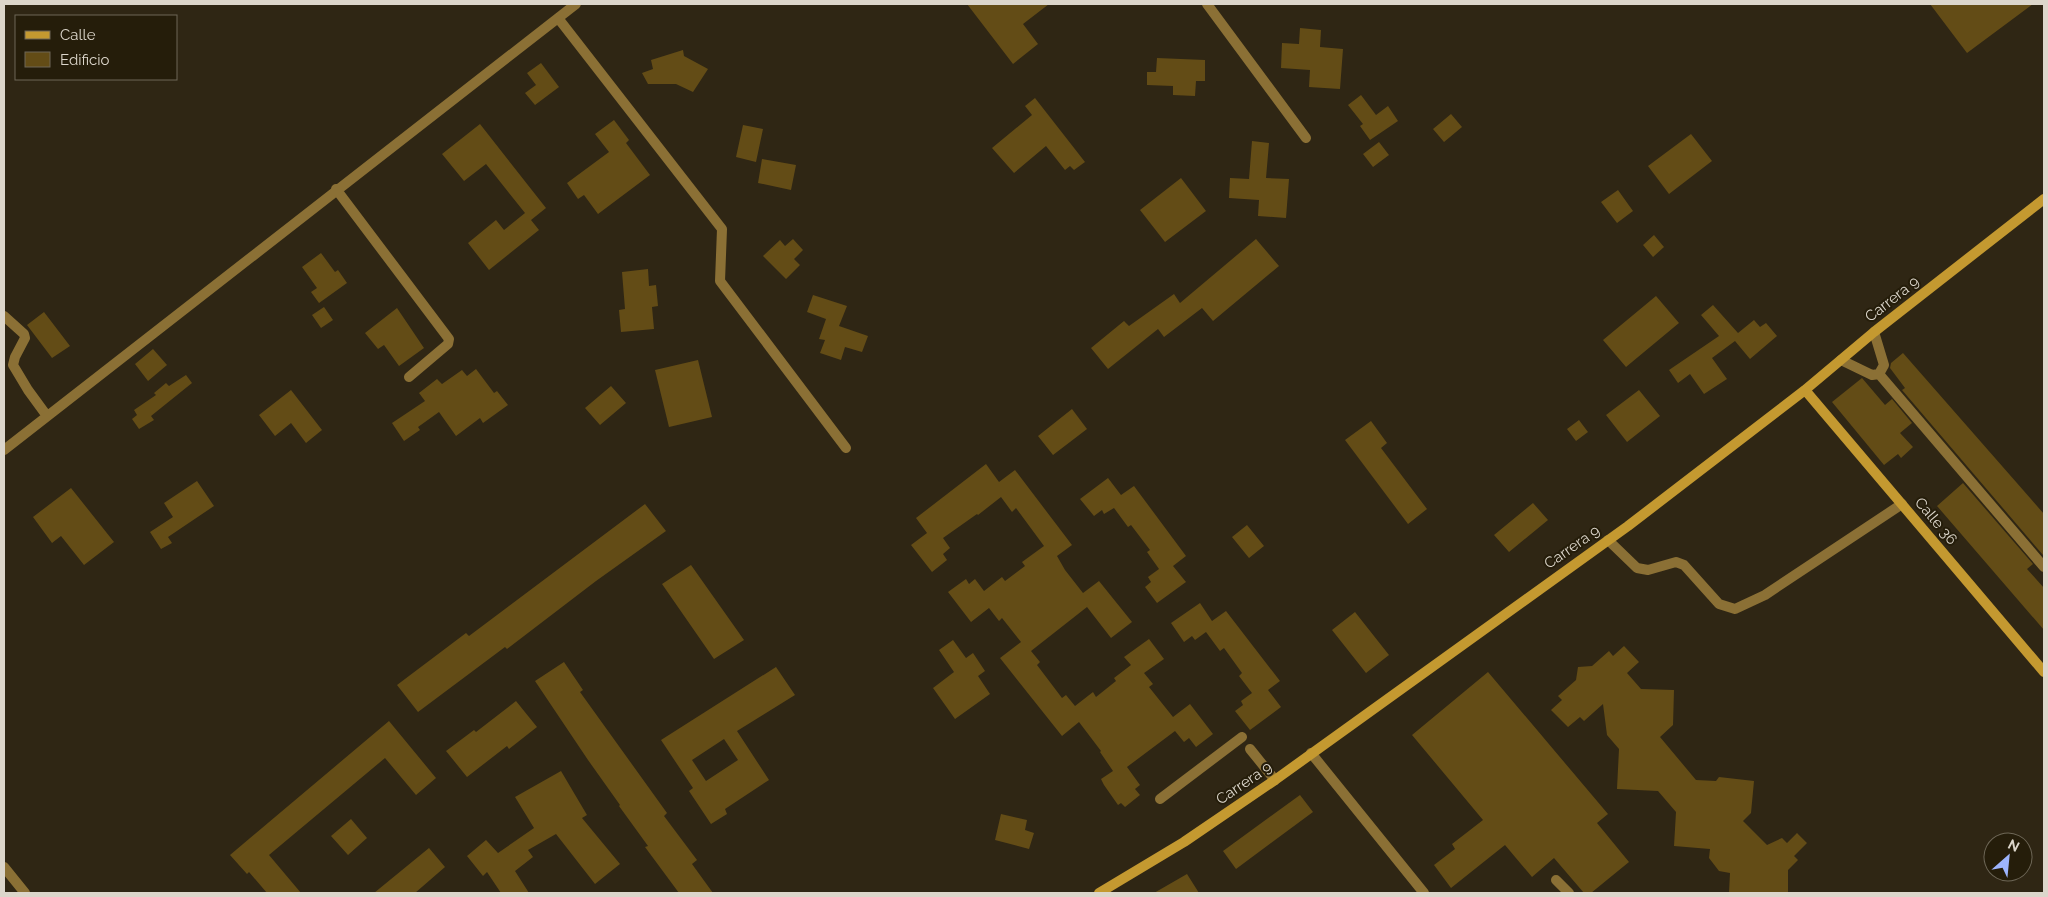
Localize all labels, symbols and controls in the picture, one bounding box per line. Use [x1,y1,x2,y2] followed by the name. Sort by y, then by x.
[15,15,178,80] legend
[60,26,96,44] text: Calle
[60,51,110,69] text: Edificio
[1861,272,1923,326] street label: Carrera 9
[1911,494,1961,548] street label: Calle 36
[1541,521,1603,573] street label: Carrera 9
[1213,758,1276,808] street label: Carrera 9
[1983,832,2033,882] north arrow
[2006,836,2022,855] text: N

